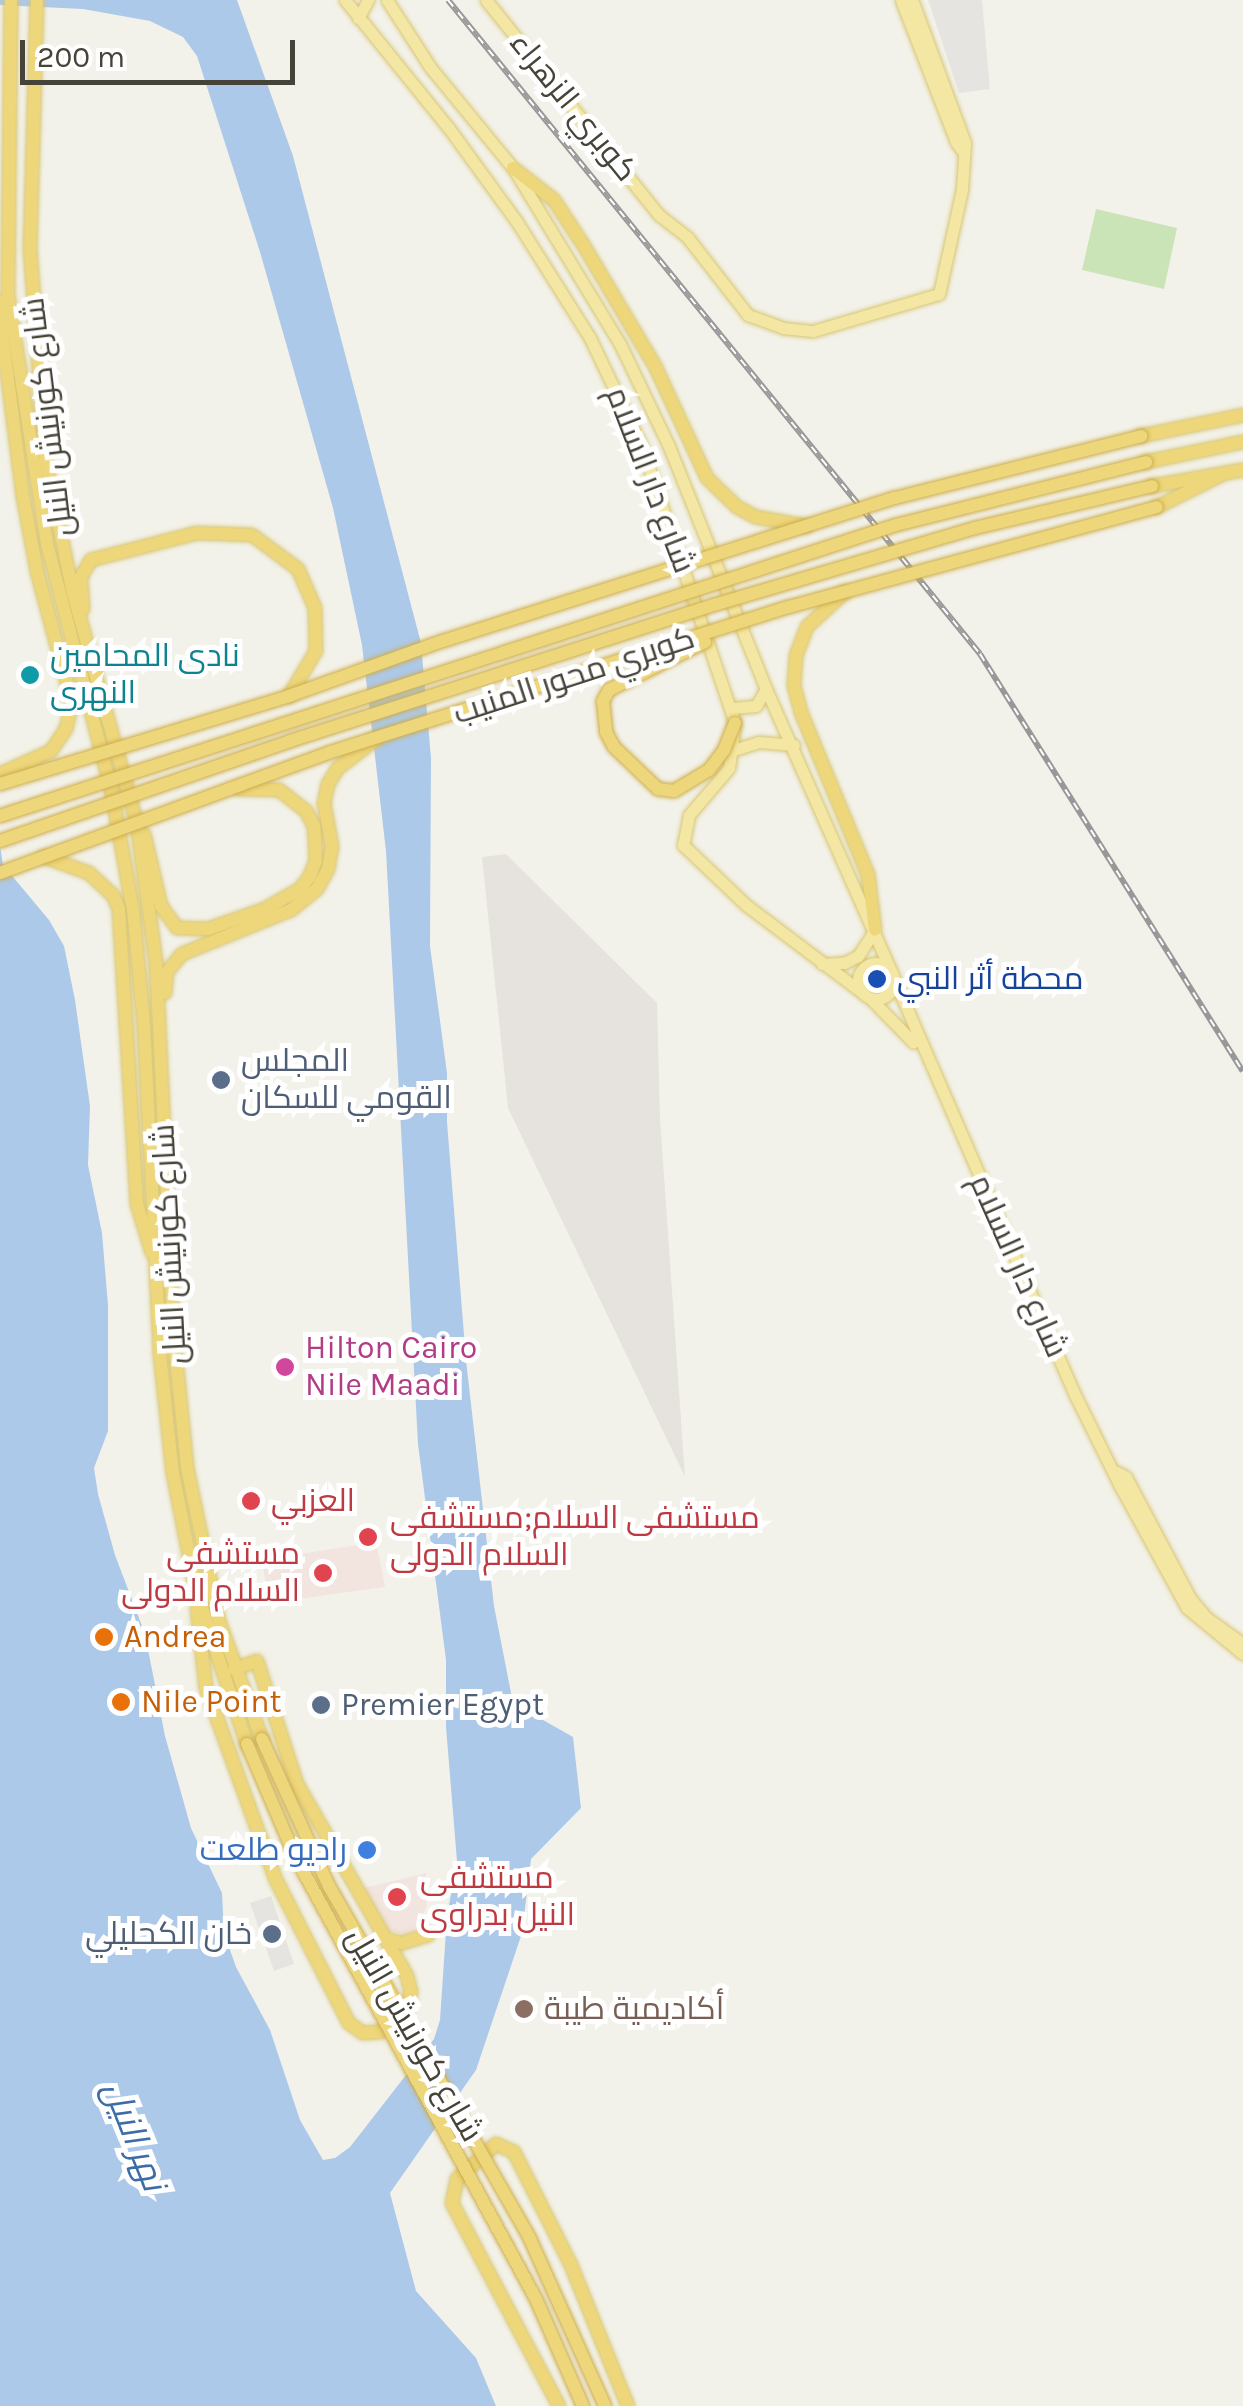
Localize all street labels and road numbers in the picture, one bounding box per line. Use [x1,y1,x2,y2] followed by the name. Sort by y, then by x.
[501,25,645,189] street label: كوبري الزهراء
[14,295,82,539] street label: شارع كورنيش النيل
[597,382,703,578] street label: شارع دار السلام
[449,619,699,733] street label: كوبري محور المنيب
[145,1123,195,1365] street label: شارع كورنيش النيل
[961,1169,1075,1363] street label: شارع دار السلام
[337,1921,491,2149] street label: شارع كورنيش النيل

